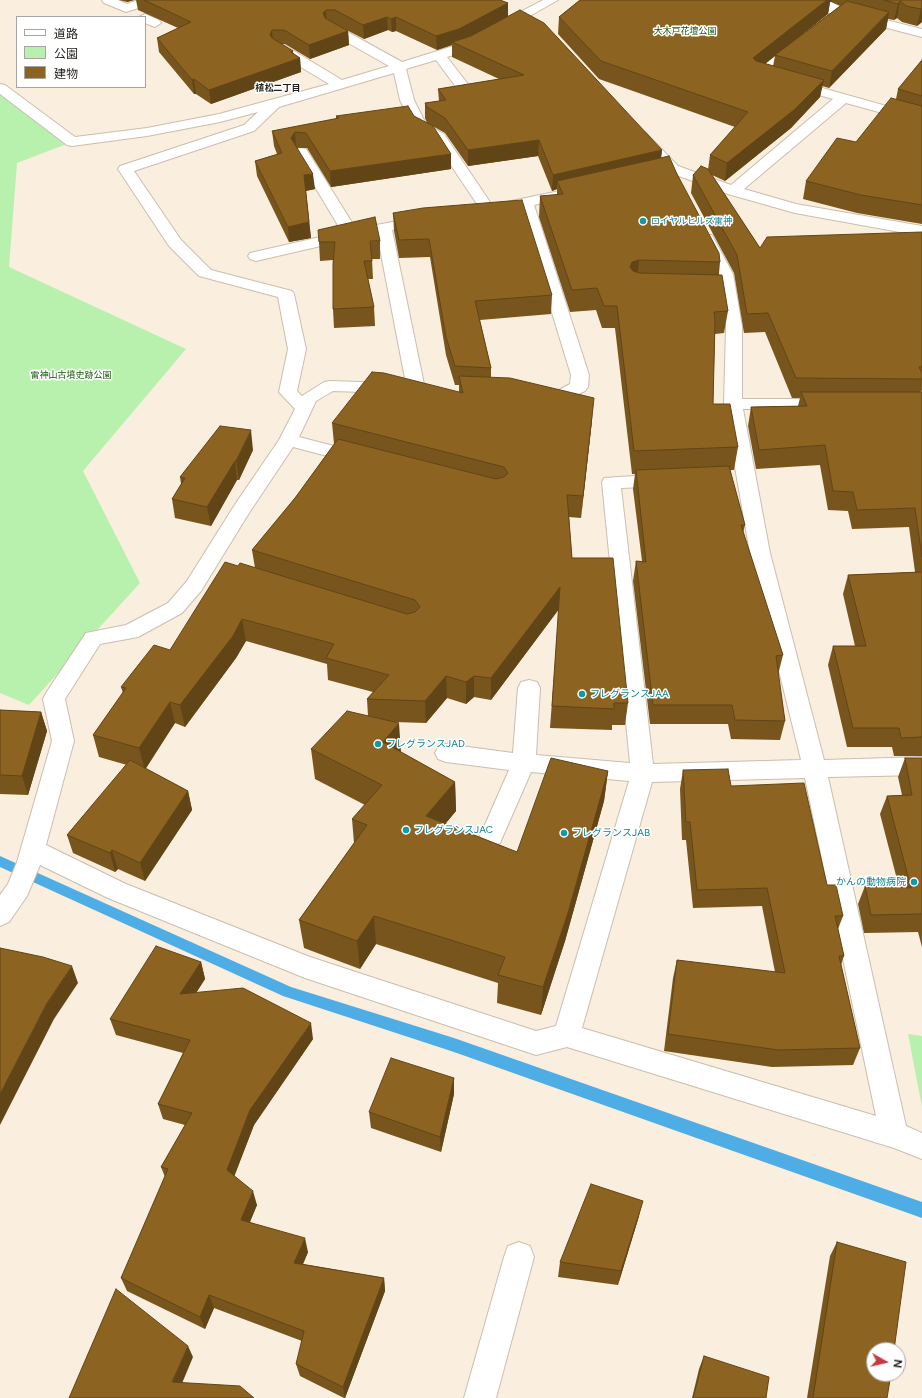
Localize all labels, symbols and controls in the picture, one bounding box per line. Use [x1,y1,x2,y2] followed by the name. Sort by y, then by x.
[16,16,146,88] legend
[654,26,716,36] park label: 大木戸花壇公園
[54,27,78,41] text: 道路
[54,47,78,61] text: 公園
[54,67,78,81] text: 建物
[256,83,300,93] district label: 植松二丁目
[638,216,648,226] marker: ロイヤルヒルズ雷神
[651,216,732,226] place label: ロイヤルヒルズ雷神
[31,370,111,380] park label: 雷神山古墳史跡公園
[590,688,669,700] place label: フレグランスJAA
[577,689,587,699] marker: フレグランスJAA
[386,738,465,750] place label: フレグランスJAD
[373,739,383,749] marker: フレグランスJAD
[414,824,493,836] place label: フレグランスJAC
[401,825,411,835] marker: フレグランスJAC
[572,827,650,839] place label: フレグランスJAB
[559,828,569,838] marker: フレグランスJAB
[836,876,906,888] place label: かんの動物病院
[909,877,919,887] marker: かんの動物病院
[866,1342,906,1382] north arrow
[890,1358,904,1369] text: N

